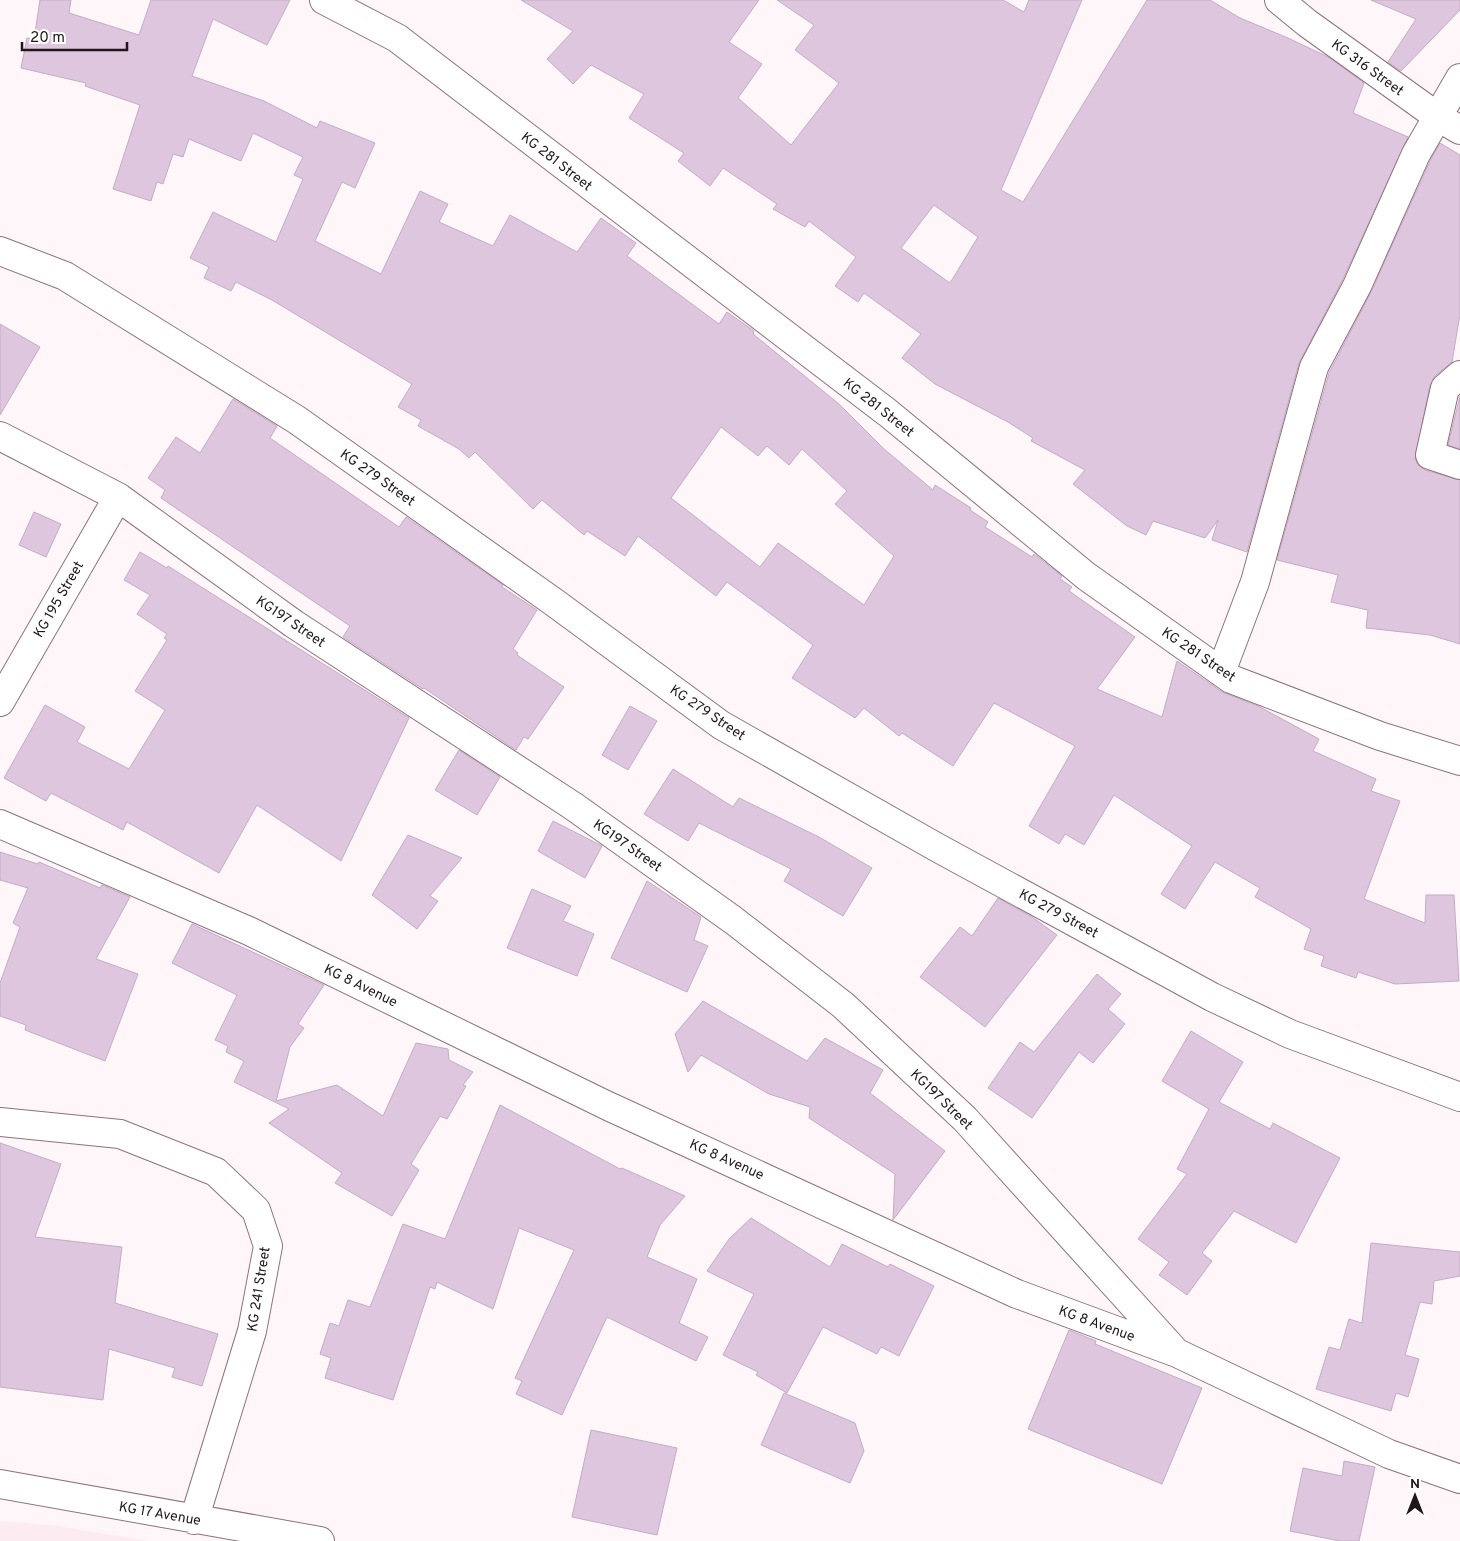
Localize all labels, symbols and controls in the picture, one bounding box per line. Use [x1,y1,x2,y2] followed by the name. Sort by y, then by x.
[22,20,128,52] scale bar
[30,29,65,48] text: 20 m
[1328,36,1407,100] street label: KG 316 Street
[517,129,595,195] street label: KG 281 Street
[839,375,917,441] street label: KG 281 Street
[336,446,418,510] street label: KG 279 Street
[31,558,88,641] street label: KG 195 Street
[252,593,328,652] street label: KG197 Street
[1158,624,1238,686] street label: KG 281 Street
[666,682,748,745] street label: KG 279 Street
[589,816,665,876] street label: KG197 Street
[1016,886,1101,942] street label: KG 279 Street
[321,961,400,1011] street label: KG 8 Avenue
[906,1066,976,1134] street label: KG197 Street
[687,1136,766,1184] street label: KG 8 Avenue
[244,1246,275,1333] street label: KG 241 Street
[1056,1303,1137,1346] street label: KG 8 Avenue
[1390,1471,1440,1521] north arrow
[1410,1476,1420,1493] text: N
[117,1499,202,1530] street label: KG 17 Avenue

